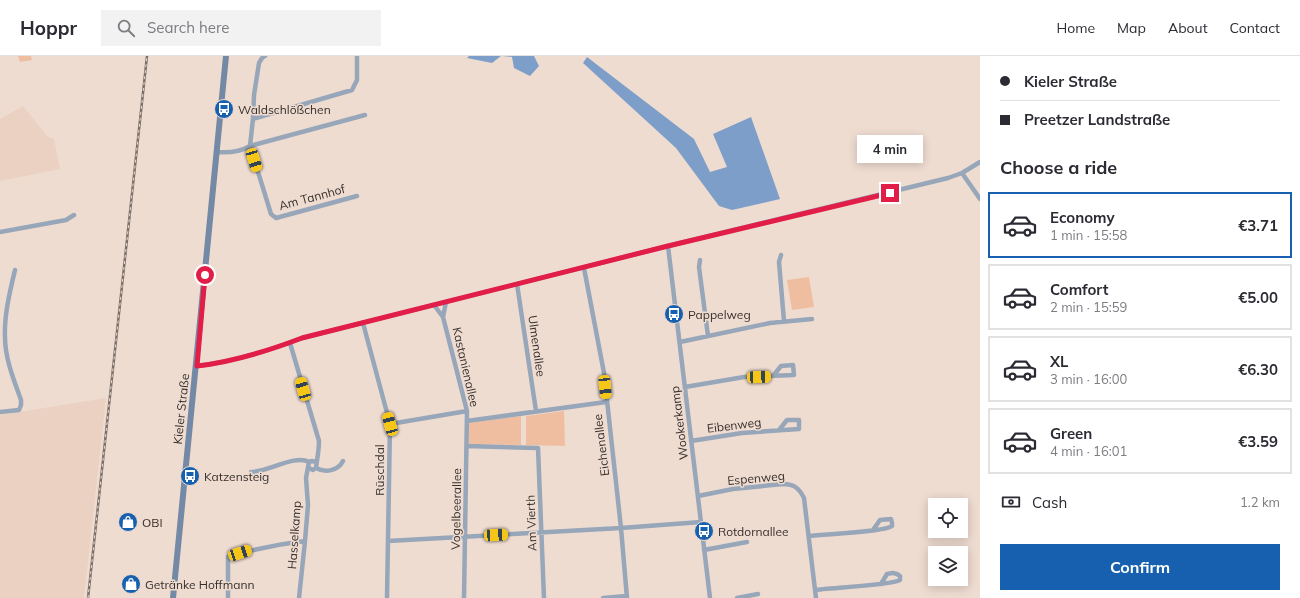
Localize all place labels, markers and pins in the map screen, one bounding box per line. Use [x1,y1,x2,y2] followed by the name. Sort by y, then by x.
[213,98,235,120] bus stop icon: Waldschlößchen
[238,102,331,117] place label: Waldschlößchen
[663,303,685,325] bus stop icon: Pappelweg
[688,307,751,322] place label: Pappelweg
[179,465,201,487] bus stop icon: Katzensteig
[204,469,269,484] place label: Katzensteig
[117,511,139,533] shop icon: OBI
[142,515,163,530] place label: OBI
[693,520,715,542] bus stop icon: Rotdornallee
[718,524,789,539] place label: Rotdornallee
[120,573,142,595] shop icon: Getränke Hoffmann
[145,577,254,592] place label: Getränke Hoffmann

